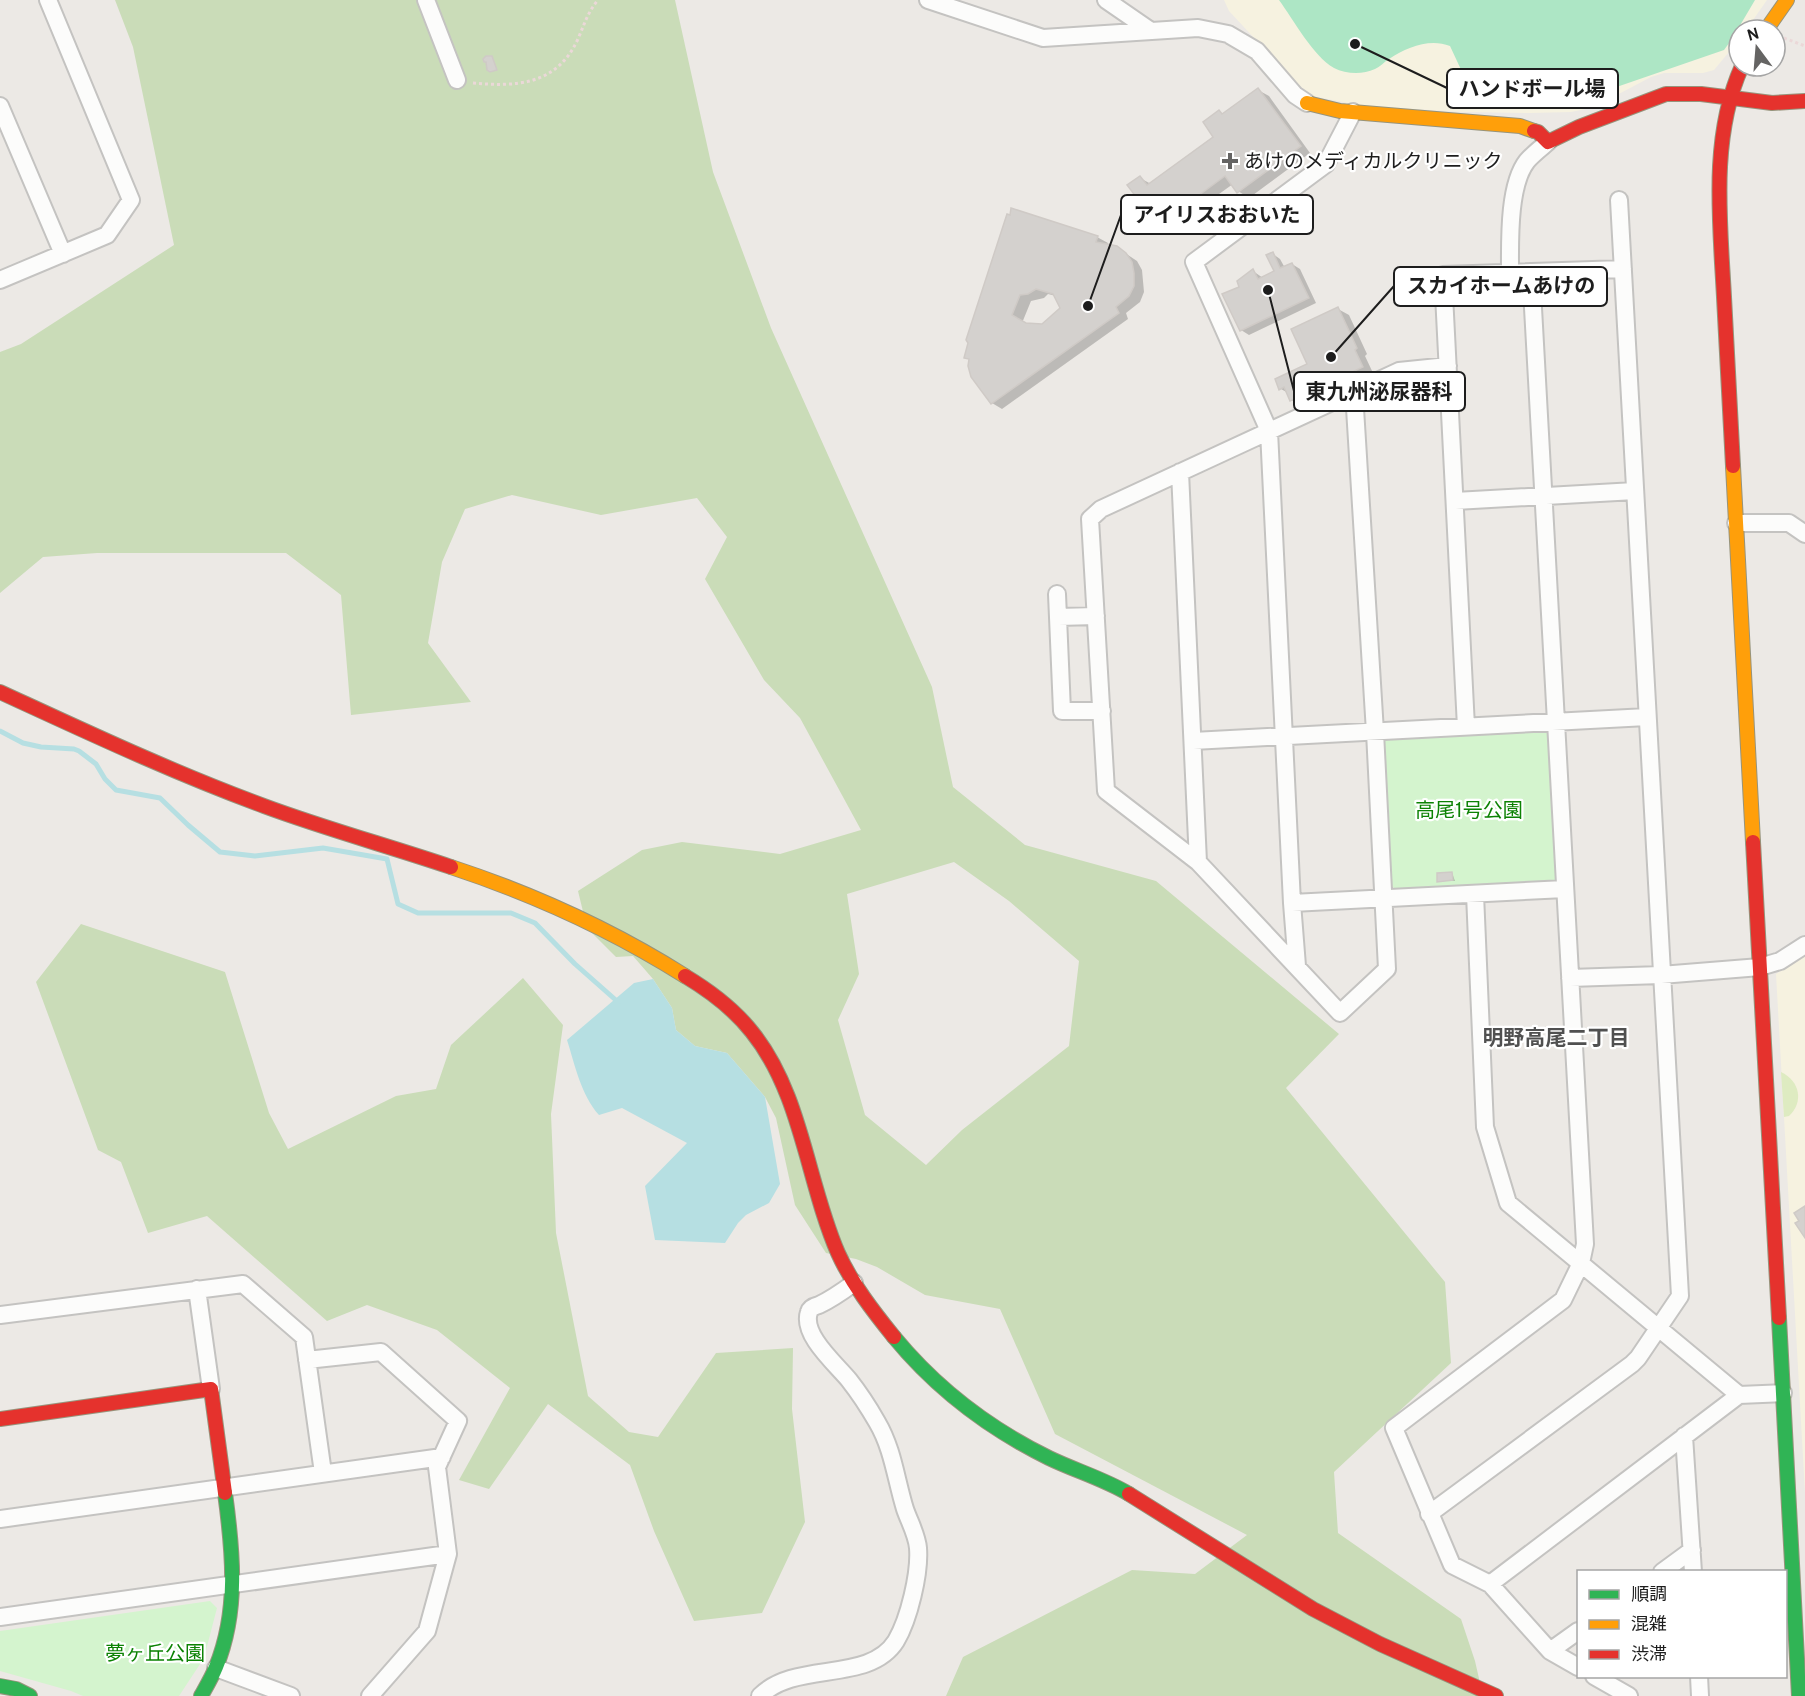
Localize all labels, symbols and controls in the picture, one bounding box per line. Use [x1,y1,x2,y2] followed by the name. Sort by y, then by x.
[1727,18,1787,78] north arrow
[1745,24,1762,47] text: N
[1447,69,1618,108] callout: ハンドボール場
[1459,77,1606,104] text: ハンドボール場
[1244,150,1503,176] place label: あけのメディカルクリニック
[1221,152,1239,170] marker: あけのメディカルクリニック
[1121,195,1313,234] callout: アイリスおおいた
[1134,203,1300,230] text: アイリスおおいた
[1394,267,1607,306] callout: スカイホームあけの
[1407,274,1595,301] text: スカイホームあけの
[1294,372,1465,411] callout: 東九州泌尿器科
[1306,380,1453,407] text: 東九州泌尿器科
[1415,799,1523,825] park label: 高尾1号公園
[1483,1026,1630,1053] district label: 明野高尾二丁目
[1577,1570,1787,1678] legend
[1631,1584,1667,1607] text: 順調
[1631,1614,1667,1637] text: 混雑
[105,1642,205,1668] park label: 夢ヶ丘公園
[1631,1644,1667,1667] text: 渋滞

